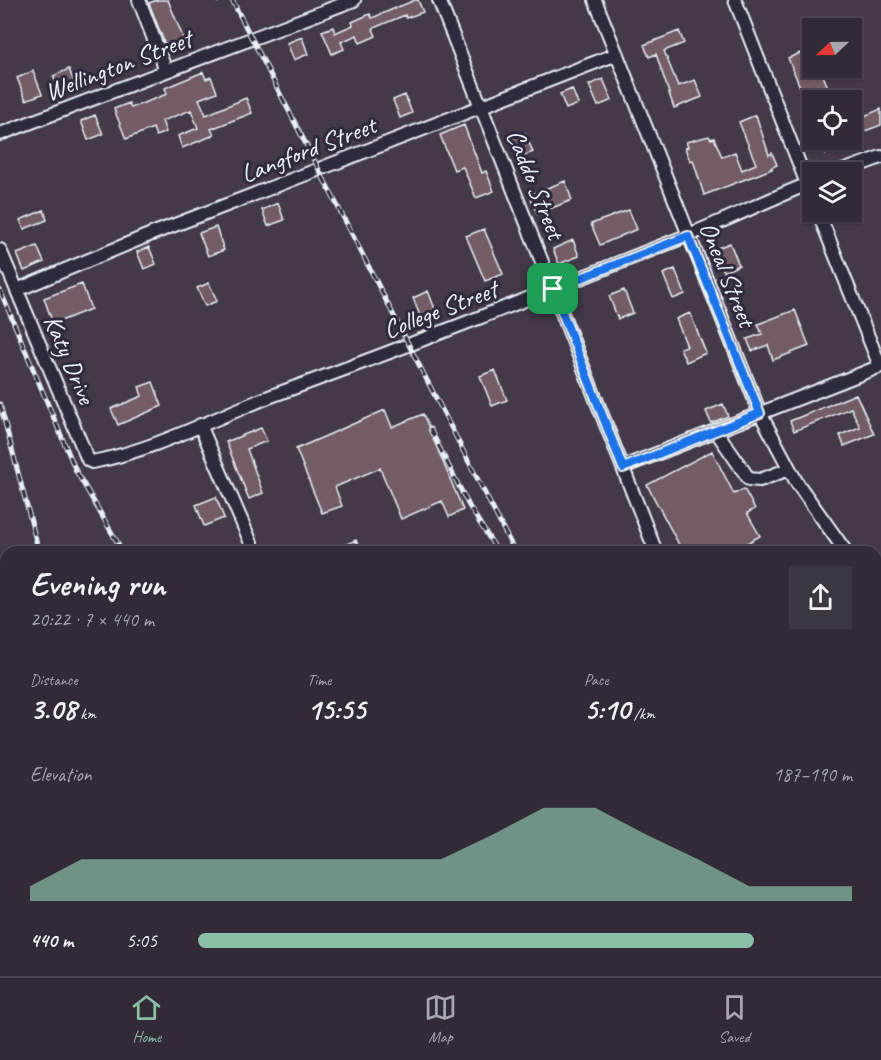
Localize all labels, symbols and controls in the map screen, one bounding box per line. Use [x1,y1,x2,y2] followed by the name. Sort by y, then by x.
[802,18,862,78] north arrow
[802,18,862,222] map controls
[40,21,199,109] street label: Wellington Street
[802,90,862,150] button: locate
[236,108,383,190] street label: Langford Street
[499,124,573,246] street label: Caddo Street
[802,162,862,222] button: layers
[692,217,764,334] street label: Oneal Street
[527,263,578,314] pin
[379,271,505,346] street label: College Street
[536,272,569,305] icon: arrive
[36,310,104,410] street label: Katy Drive
[30,563,165,605] text: Evening run
[789,566,852,629] button: share
[30,607,154,632] text: 20:22 · 7 × 440 m
[30,670,78,690] text: Distance
[307,670,331,690] text: Time
[584,670,609,690] text: Pace
[30,690,76,728] text: 3.08
[307,690,366,728] text: 15:55
[584,690,630,728] text: 5:10
[76,704,96,724] text: km
[630,704,655,724] text: /km
[30,762,92,787] text: Elevation
[773,762,852,787] text: 187–190 m
[30,928,73,953] text: 440 m
[126,928,157,953] text: 5:05
[130,991,163,1047] tab: Home
[424,991,457,1047] tab: Map
[718,991,751,1047] tab: Saved

